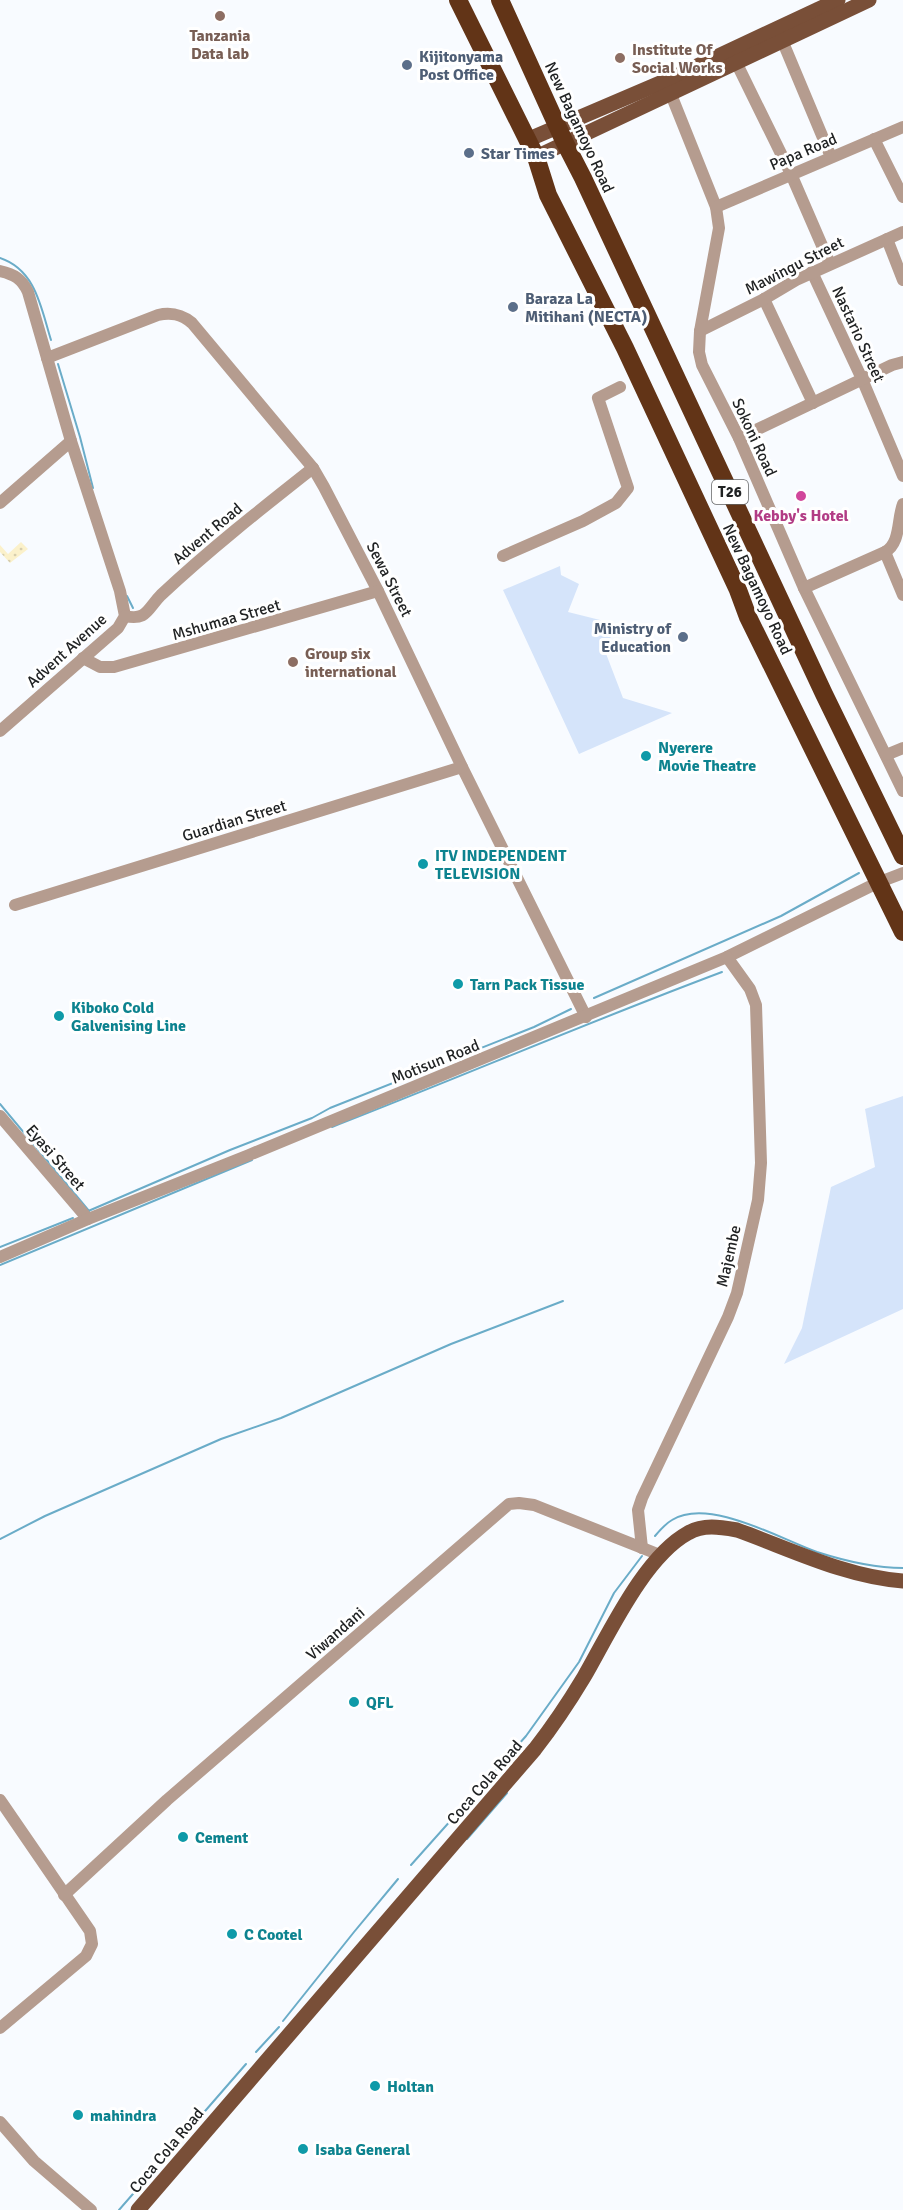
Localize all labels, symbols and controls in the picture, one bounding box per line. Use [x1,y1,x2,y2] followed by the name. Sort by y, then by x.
[213,9,227,23] marker: Tanzania Data lab
[189,26,251,64] place label: Tanzania Data lab
[632,40,723,78] place label: Institute Of Social Works
[419,47,503,85] place label: Kijitonyama Post Office
[613,51,627,65] marker: Institute Of Social Works
[400,58,414,72] marker: Kijitonyama Post Office
[540,59,618,196] street label: New Bagamoyo Road
[767,129,840,175] street label: Papa Road
[481,144,555,164] place label: Star Times
[462,146,476,160] marker: Star Times
[742,232,848,299] street label: Mawingu Street
[827,283,889,386] street label: Nastario Street
[525,289,648,327] place label: Baraza La Mitihani (NECTA)
[506,300,520,314] marker: Baraza La Mitihani (NECTA)
[727,395,781,480] street label: Sokoni Road
[712,480,748,504] road number: T26
[794,489,808,503] marker: Kebby's Hotel
[169,499,247,569] street label: Advent Road
[753,506,849,526] place label: Kebby's Hotel
[718,521,796,658] street label: New Bagamoyo Road
[362,539,417,621] street label: Sewa Street
[170,595,283,645] street label: Mshumaa Street
[22,609,111,692] street label: Advent Avenue
[594,619,672,657] place label: Ministry of Education
[676,630,690,644] marker: Ministry of Education
[305,644,397,682] place label: Group six international
[286,655,300,669] marker: Group six international
[658,738,756,776] place label: Nyerere Movie Theatre
[639,749,653,763] marker: Nyerere Movie Theatre
[180,796,289,846] street label: Guardian Street
[435,846,567,884] place label: ITV INDEPENDENT TELEVISION
[416,857,430,871] marker: ITV INDEPENDENT TELEVISION
[470,975,584,995] place label: Tarn Pack Tissue
[451,977,465,991] marker: Tarn Pack Tissue
[71,998,186,1036] place label: Kiboko Cold Galvenising Line
[52,1009,66,1023] marker: Kiboko Cold Galvenising Line
[388,1035,482,1089] street label: Motisun Road
[21,1121,90,1195] street label: Eyasi Street
[712,1223,746,1289] street label: Majembe
[302,1603,369,1665] street label: Viwandani
[366,1693,394,1713] place label: QFL
[347,1695,361,1709] marker: QFL
[443,1736,527,1829] street label: Coca Cola Road
[195,1828,248,1848] place label: Cement
[176,1830,190,1844] marker: Cement
[244,1925,302,1945] place label: C Cootel
[225,1927,239,1941] marker: C Cootel
[387,2077,434,2097] place label: Holtan
[368,2079,382,2093] marker: Holtan
[125,2104,208,2197] street label: Coca Cola Road
[90,2106,156,2126] place label: mahindra
[71,2108,85,2122] marker: mahindra
[315,2140,410,2160] place label: Isaba General
[296,2142,310,2156] marker: Isaba General

